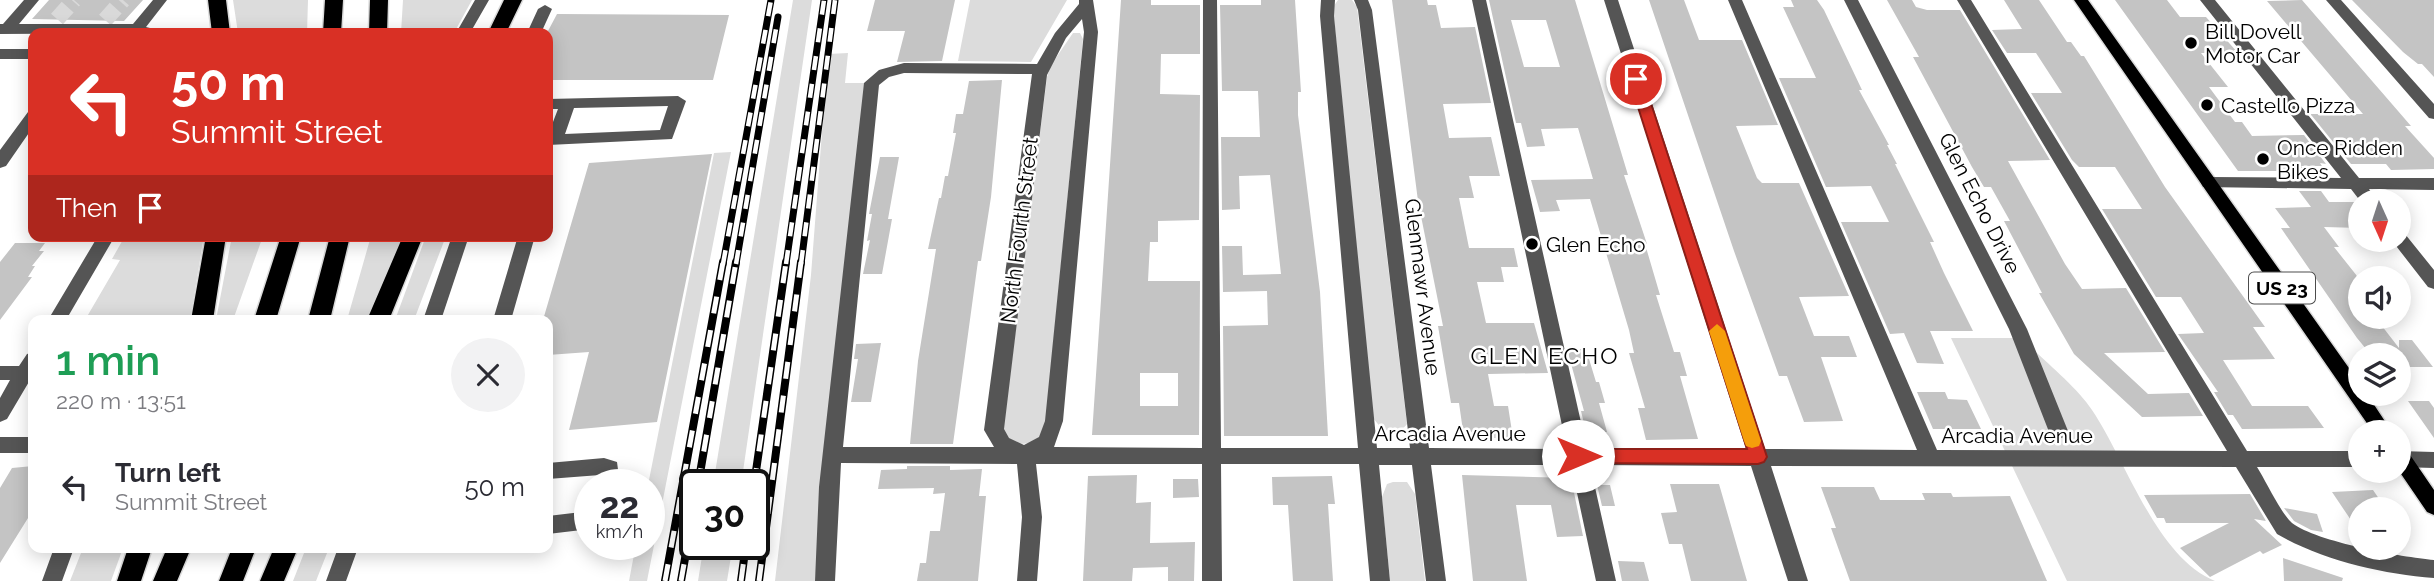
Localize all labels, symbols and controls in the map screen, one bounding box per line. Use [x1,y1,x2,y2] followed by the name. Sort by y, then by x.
[2205,19,2302,68] place label: Bill Dovell Motor Car
[2183,35,2199,51] marker: Bill Dovell Motor Car
[1606,49,1666,109] pin
[171,54,286,111] text: 50 m
[56,56,147,147] icon: left
[1617,60,1655,98] icon: arrive
[2221,93,2355,118] place label: Castello Pizza
[2199,97,2215,113] marker: Castello Pizza
[171,113,383,150] text: Summit Street
[1934,128,2026,278] street label: Glen Echo Drive
[995,135,1043,325] street label: North Fourth Street
[2277,135,2403,184] place label: Once Ridden Bikes
[2255,151,2271,167] marker: Once Ridden Bikes
[131,189,169,227] icon: arrive
[2348,189,2412,252] north arrow
[2348,189,2411,560] map controls
[56,193,117,223] text: Then
[1400,197,1446,377] street label: Glenmawr Avenue
[1546,232,1645,257] place label: Glen Echo
[1524,236,1540,252] marker: Glen Echo
[2348,266,2411,329] button: sound
[2249,272,2315,304] road number: US 23
[56,336,160,385] text: 1 min
[451,338,525,412] button: close
[1470,342,1620,369] district label: GLEN ECHO
[2348,343,2411,406] button: layers
[56,387,186,414] text: 220 m · 13:51
[1541,419,1615,493] position arrow
[2348,420,2411,483] button: +
[1374,421,1526,446] street label: Arcadia Avenue
[1941,423,2093,448] street label: Arcadia Avenue
[115,458,221,488] text: Turn left
[56,468,94,506] icon: left
[679,469,770,560] speed limit sign: 30
[464,472,525,502] text: 50 m
[600,485,639,526] text: 22
[115,488,267,515] text: Summit Street
[2348,497,2411,560] button: −
[596,521,643,542] text: km/h

